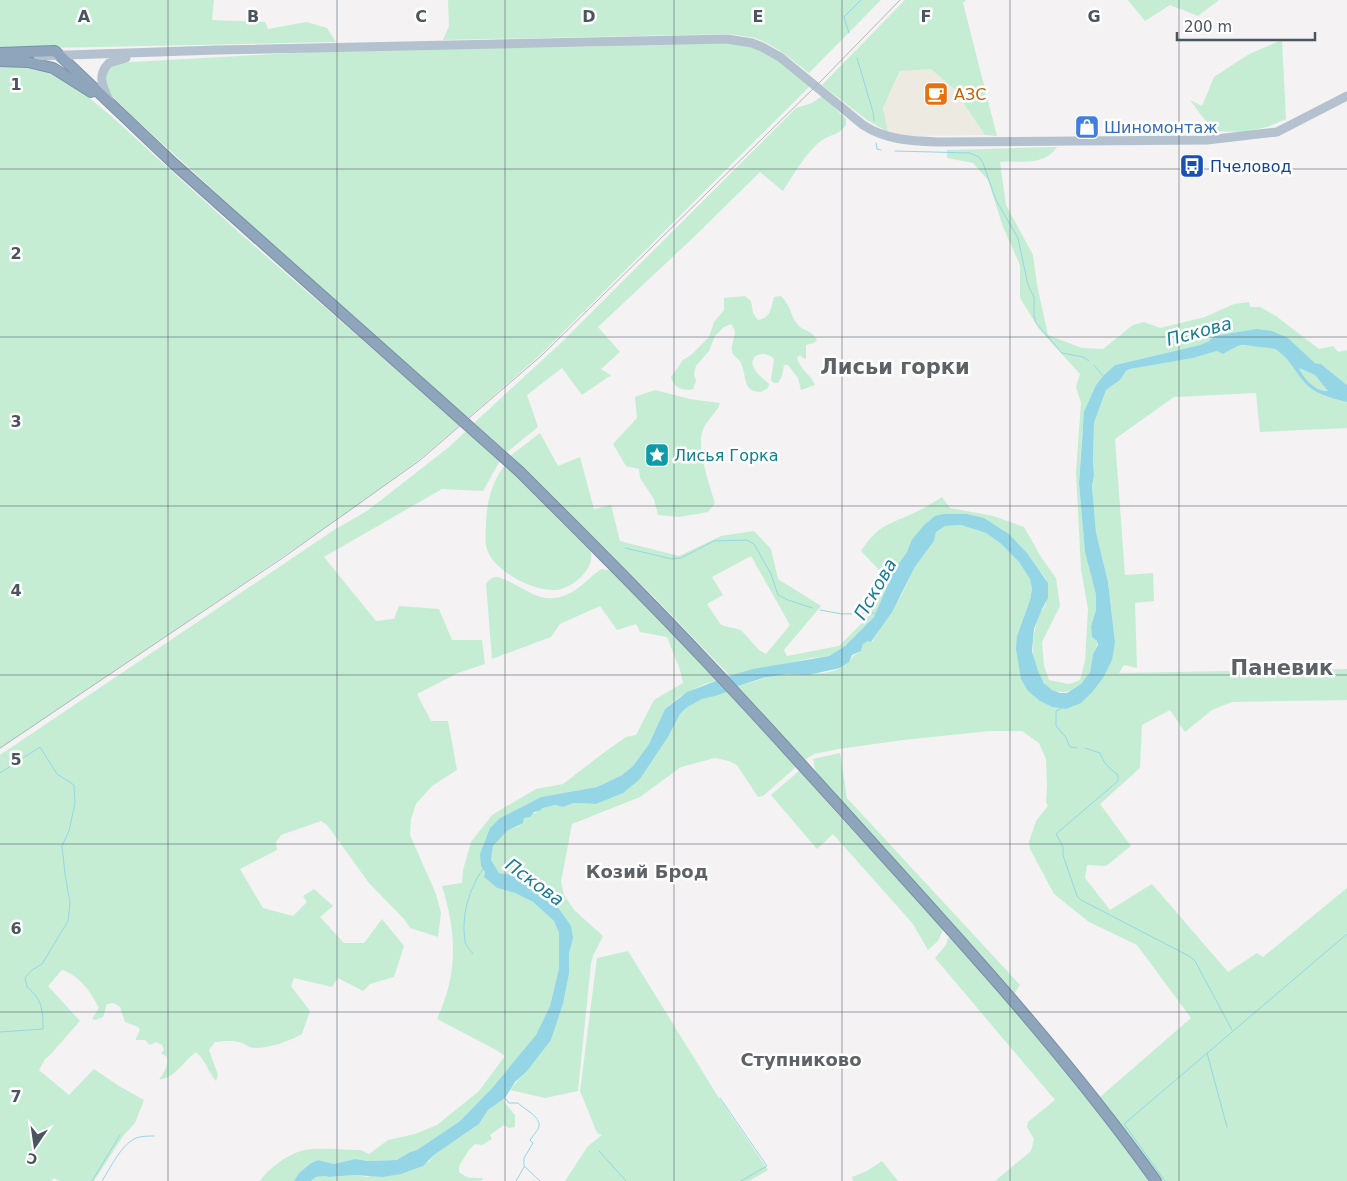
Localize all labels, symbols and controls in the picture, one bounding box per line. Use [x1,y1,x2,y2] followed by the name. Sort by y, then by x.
[78,7,91,26] text: A
[247,7,259,26] text: B
[415,7,427,26] text: C
[582,7,596,26] text: D
[753,7,763,26] text: E
[921,7,931,26] text: F
[1087,7,1101,26] text: G
[1177,10,1314,42] scale bar
[1184,18,1232,36] text: 200 m
[10,75,22,94] text: 1
[923,81,949,107] cafe icon: АЗС
[954,85,986,104] place label: АЗС
[1074,114,1100,140] shop icon: Шиномонтаж
[1104,118,1218,137] place label: Шиномонтаж
[1179,153,1205,179] bus stop icon: Пчеловод
[1210,157,1292,176] place label: Пчеловод
[10,244,22,263] text: 2
[1164,312,1234,350] water label: Пскова
[820,355,970,379] district label: Лисьи горки
[10,412,22,431] text: 3
[644,442,670,468] place icon: Лисья Горка
[674,446,779,465] place label: Лисья Горка
[849,555,901,623] water label: Пскова
[10,581,22,600] text: 4
[1231,656,1333,680] district label: Паневик
[10,750,22,769] text: 5
[502,854,568,910] water label: Пскова
[586,861,708,882] district label: Козий Брод
[10,919,22,938] text: 6
[740,1049,862,1070] district label: Ступниково
[10,1087,22,1106] text: 7
[10,1121,60,1171] north arrow
[25,1150,39,1168] text: С

